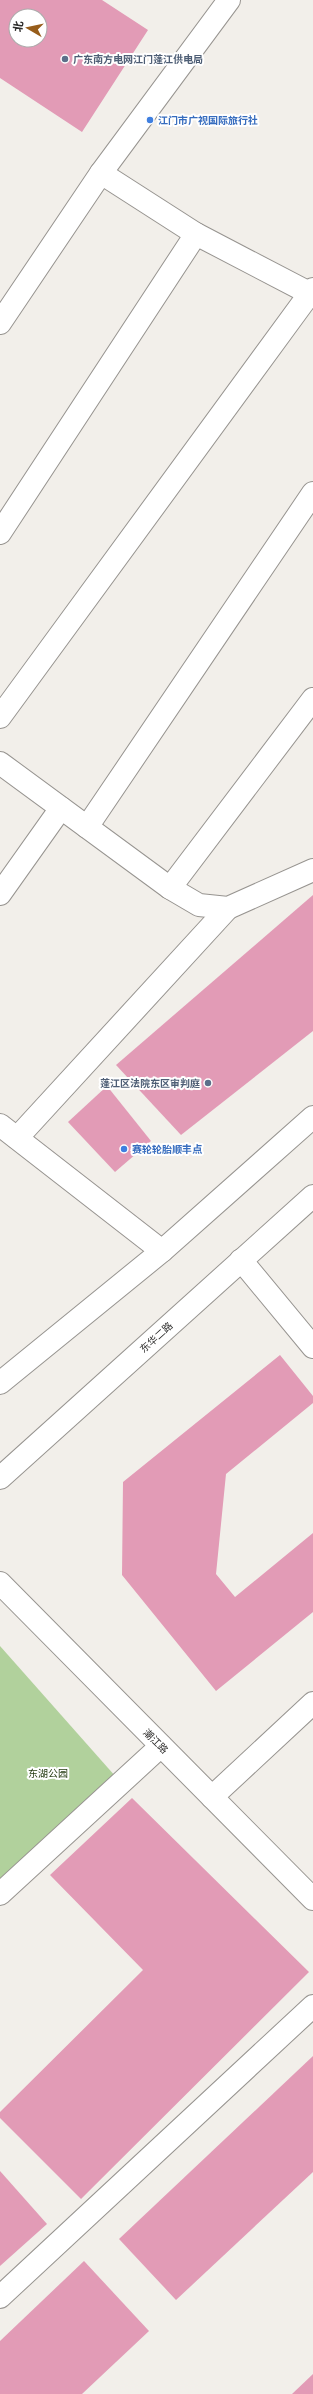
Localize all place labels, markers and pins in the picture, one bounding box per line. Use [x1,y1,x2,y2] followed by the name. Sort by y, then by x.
[73,53,203,66] place label: 广东南方电网江门蓬江供电局
[60,54,70,64] marker: 广东南方电网江门蓬江供电局
[158,114,258,127] place label: 江门市广视国际旅行社
[145,115,155,125] marker: 江门市广视国际旅行社
[100,1078,200,1090] place label: 蓬江区法院东区审判庭
[203,1078,213,1088] marker: 蓬江区法院东区审判庭
[119,1144,129,1154] marker: 赛轮轮胎顺丰点
[132,1144,203,1156] place label: 赛轮轮胎顺丰点

